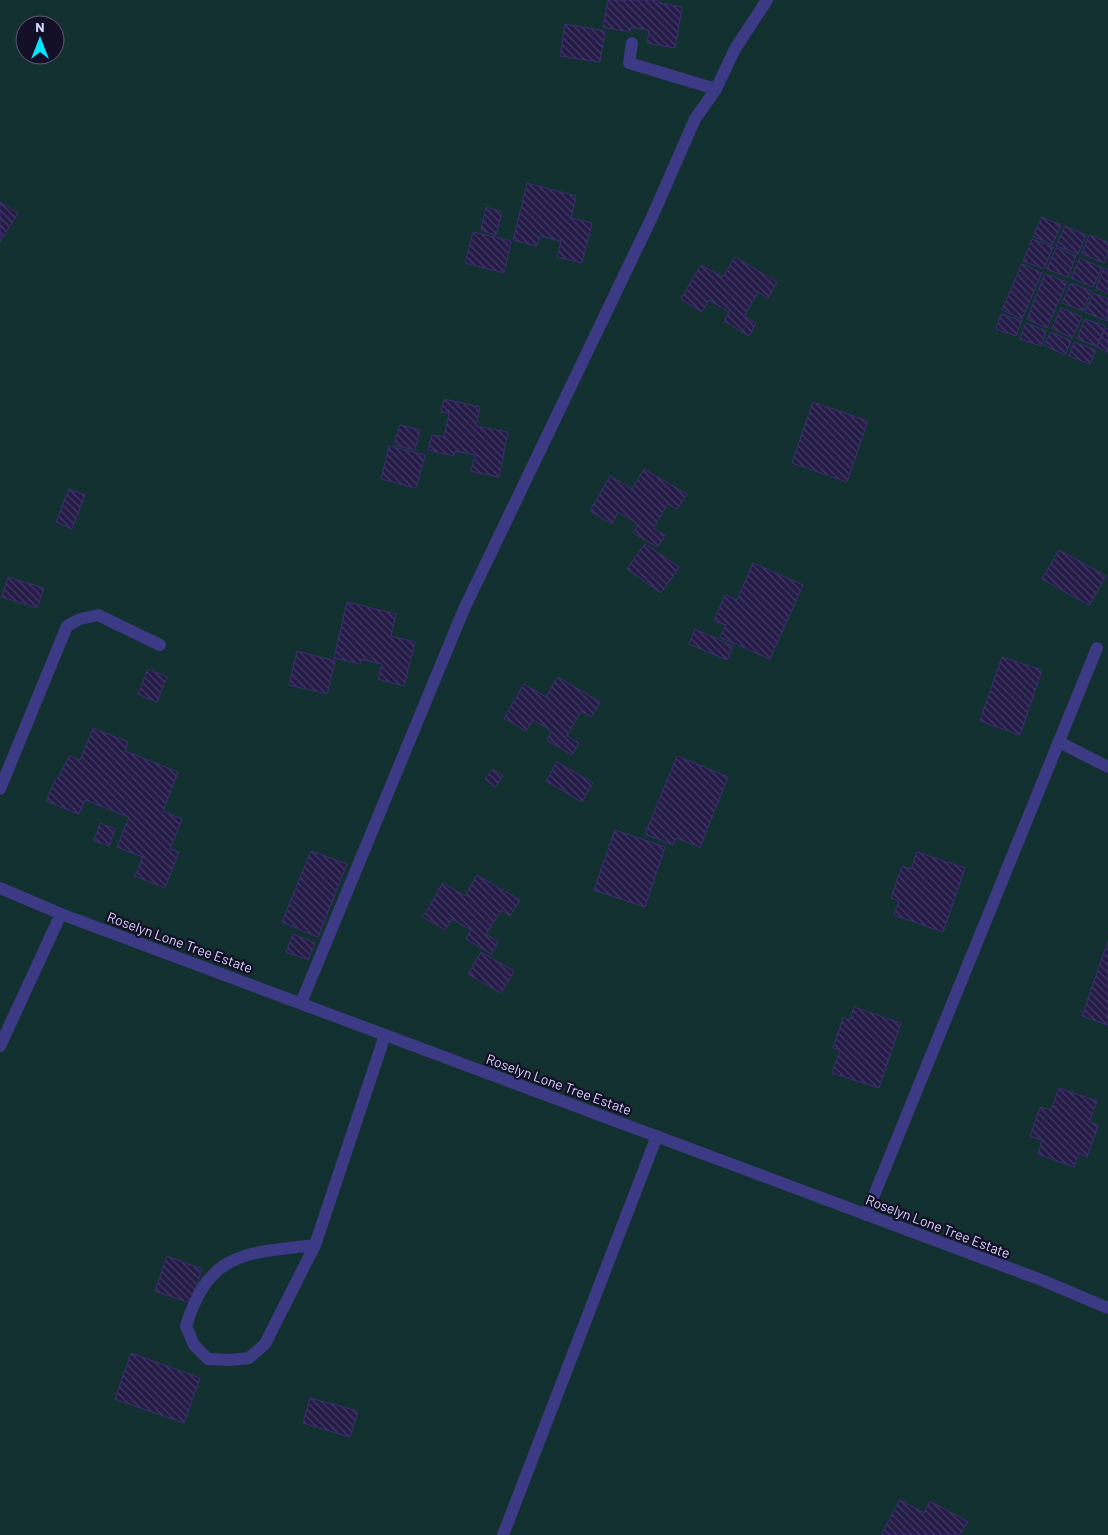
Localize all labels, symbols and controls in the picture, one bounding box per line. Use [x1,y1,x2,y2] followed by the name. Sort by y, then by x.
[15,15,65,65] north arrow
[35,18,45,35] text: N
[105,908,255,976] street label: Roselyn Lone Tree Estate
[484,1050,634,1118] street label: Roselyn Lone Tree Estate
[863,1191,1013,1261] street label: Roselyn Lone Tree Estate

